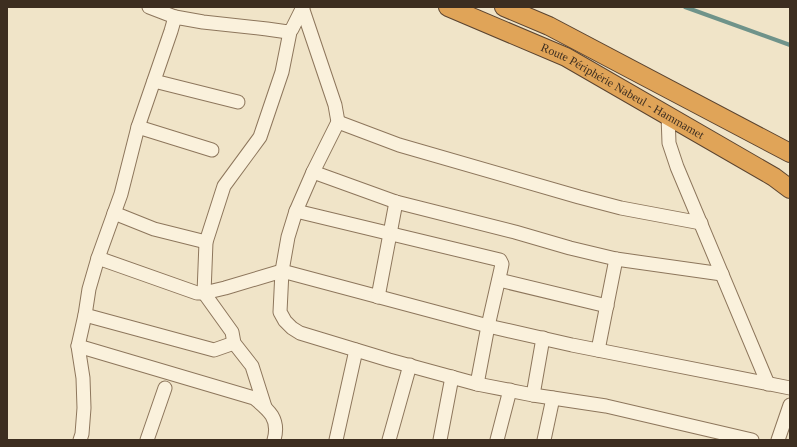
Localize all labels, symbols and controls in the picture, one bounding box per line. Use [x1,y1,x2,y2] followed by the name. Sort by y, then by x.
[539,40,707,142] street label: Route Périphérie Nabeul - Hammamet

